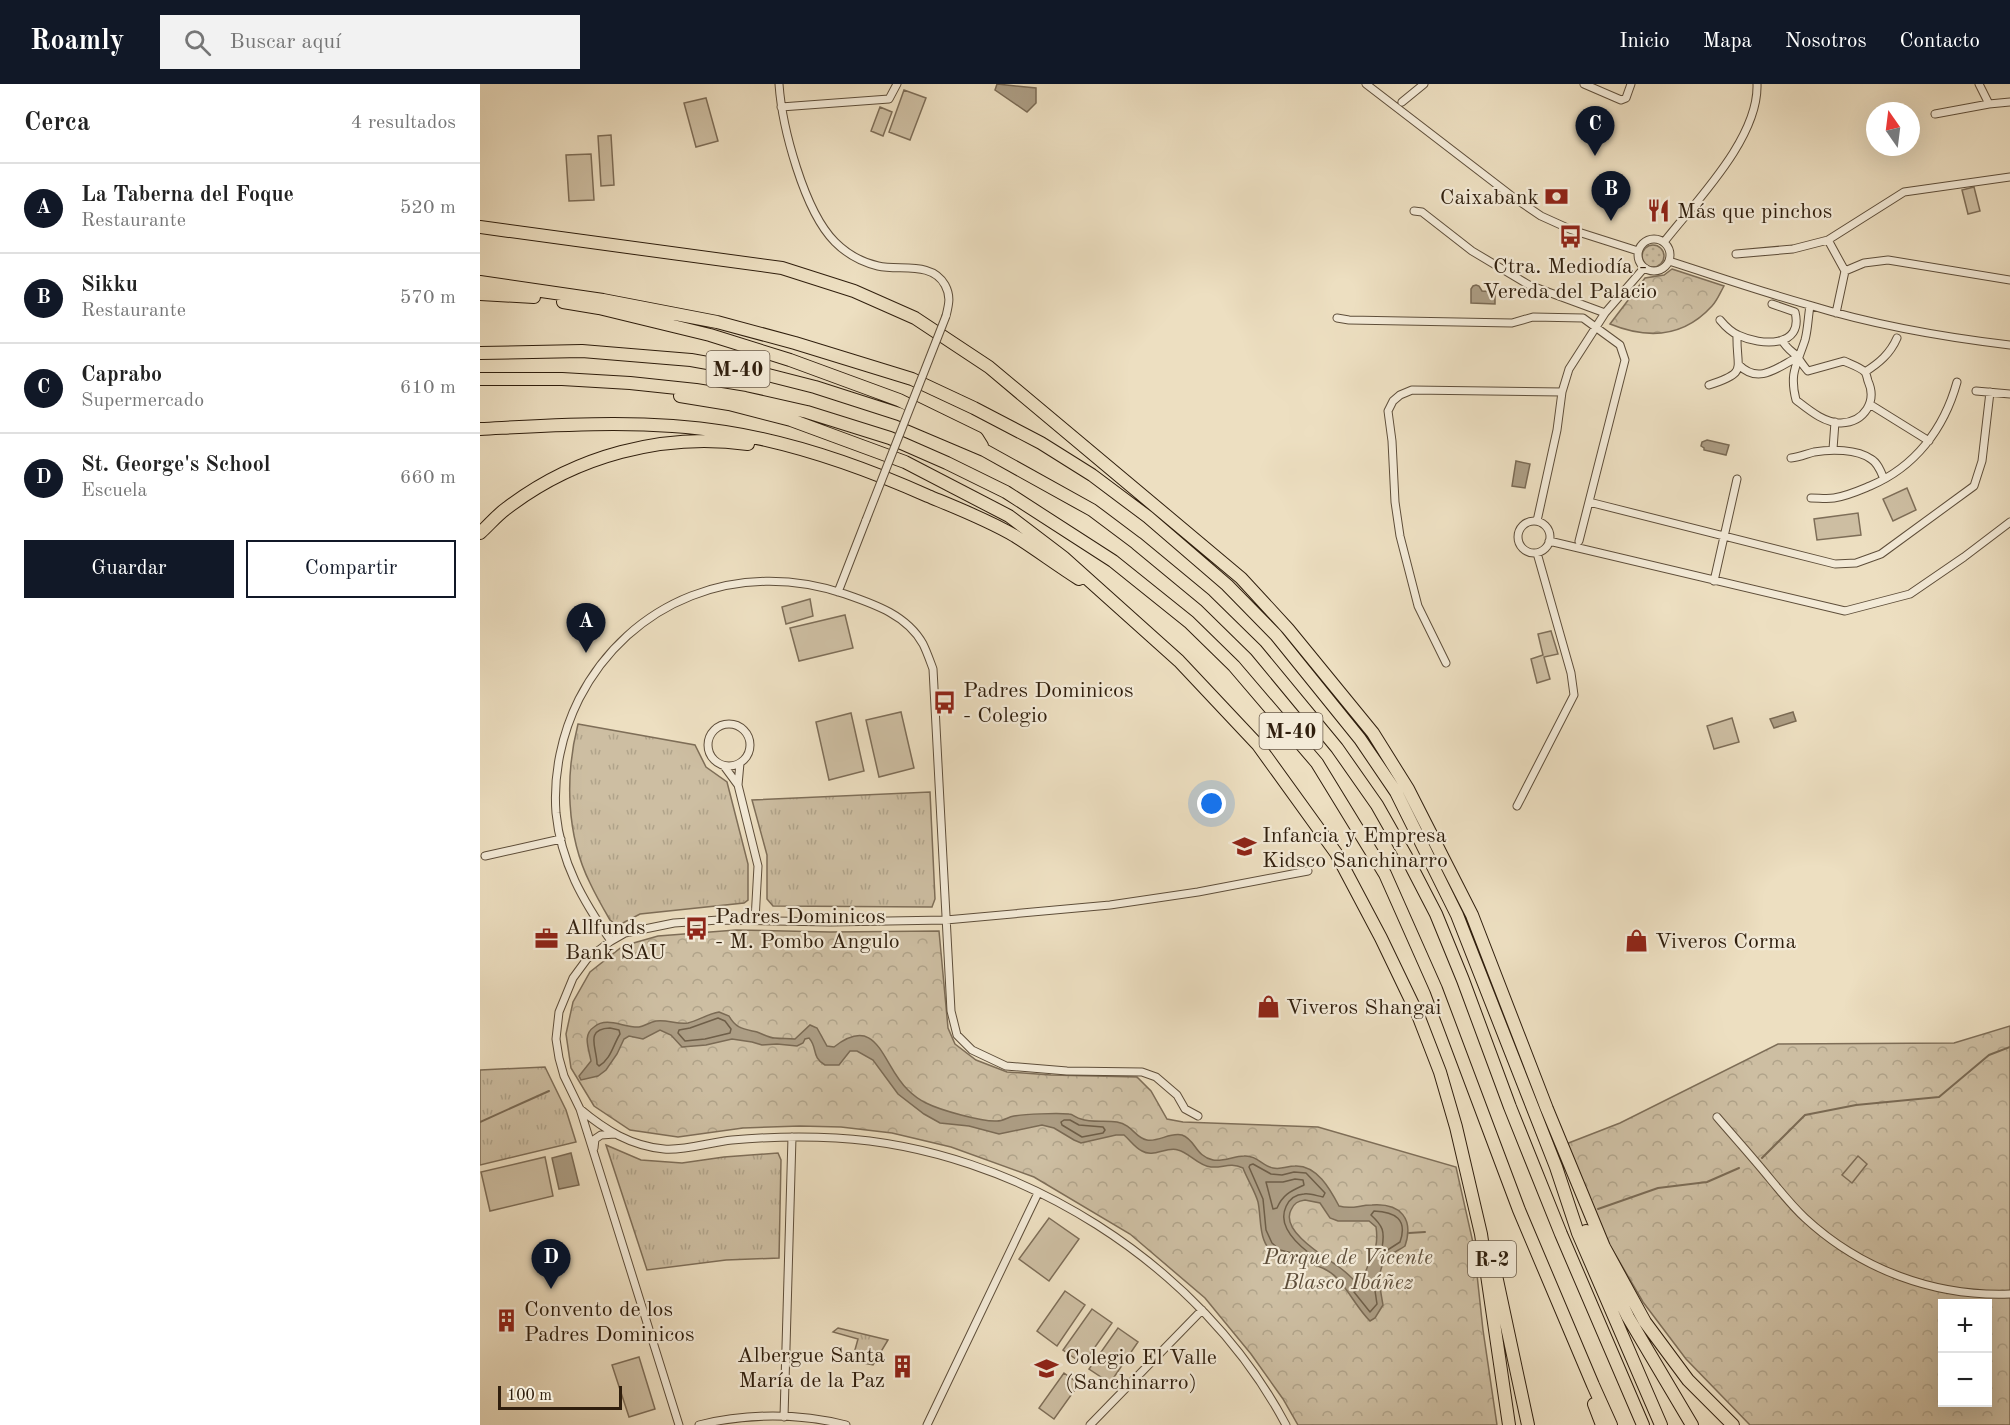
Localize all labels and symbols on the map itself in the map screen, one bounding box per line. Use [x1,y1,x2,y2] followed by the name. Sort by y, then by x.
[1866,102,1920,156] north arrow
[1576,106,1614,156] pin: C
[1592,172,1630,221] pin: B
[1544,183,1570,209] bank icon: Caixabank
[1440,187,1539,209] place label: Caixabank
[1646,197,1672,223] restaurant icon: Más que pinchos
[1677,201,1832,223] place label: Más que pinchos
[1557,223,1583,249] bus stop icon: Ctra. Mediodía - Vereda del Palacio
[1483,256,1657,303] place label: Ctra. Mediodía - Vereda del Palacio
[706,351,770,387] road number: M-40
[566,604,606,653] pin: A
[963,680,1134,727] place label: Padres Dominicos - Colegio
[932,689,958,715] bus stop icon: Padres Dominicos - Colegio
[1260,713,1322,749] road number: M-40
[1197,789,1226,818] your location
[1262,825,1448,872] place label: Infancia y Empresa Kidsco Sanchinarro
[1231,834,1257,860] school or university icon: Infancia y Empresa Kidsco Sanchinarro
[715,906,900,953] place label: Padres Dominicos - M. Pombo Angulo
[684,915,710,941] bus stop icon: Padres Dominicos - M. Pombo Angulo
[565,917,666,964] place label: Allfunds Bank SAU
[534,926,560,952] office icon: Allfunds Bank SAU
[1624,927,1650,953] shop icon: Viveros Corma
[1655,931,1796,953] place label: Viveros Corma
[1255,993,1281,1019] shop icon: Viveros Shangai
[1286,997,1441,1019] place label: Viveros Shangai
[532,1240,570,1289] pin: D
[1468,1241,1516,1277] road number: R-2
[1262,1247,1433,1294] park label: Parque de Vicente Blasco Ibáñez
[524,1299,695,1346] place label: Convento de los Padres Dominicos
[493,1308,519,1334] building icon: Convento de los Padres Dominicos
[737,1345,885,1392] place label: Albergue Santa María de la Paz
[1065,1347,1217,1394] place label: Colegio El Valle (Sanchinarro)
[890,1354,916,1380] building icon: Albergue Santa María de la Paz
[1034,1356,1060,1382] school or university icon: Colegio El Valle (Sanchinarro)
[498,1383,622,1410] scale bar

